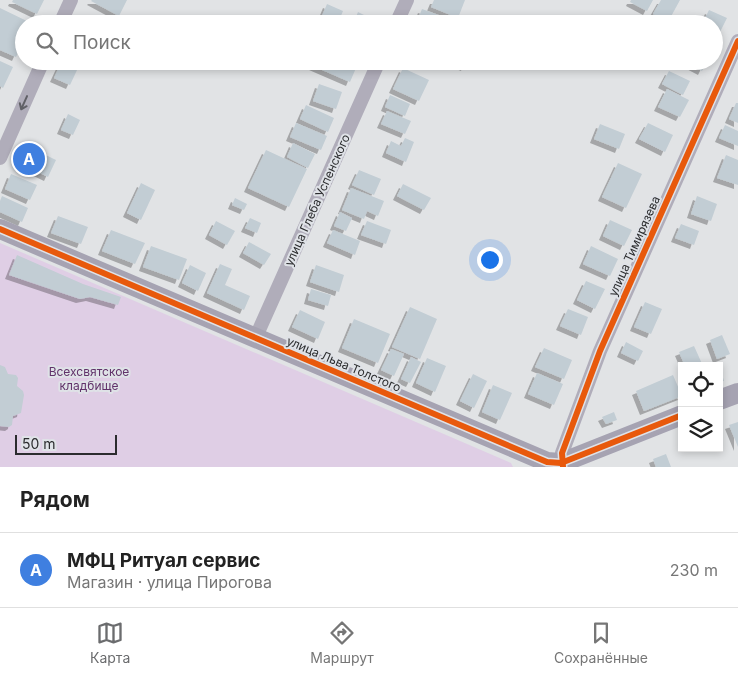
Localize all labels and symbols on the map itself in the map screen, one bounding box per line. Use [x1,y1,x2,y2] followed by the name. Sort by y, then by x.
[19,95,29,110] one-way arrow
[281,132,353,268] street label: улица Глеба Успенского
[13,140,45,178] pin: A
[605,193,663,299] street label: улица Тимирязева
[477,247,503,273] your location
[285,333,403,395] street label: улица Льва Толстого
[49,364,129,393] park label: Всехсвятское кладбище
[15,432,118,455] scale bar

